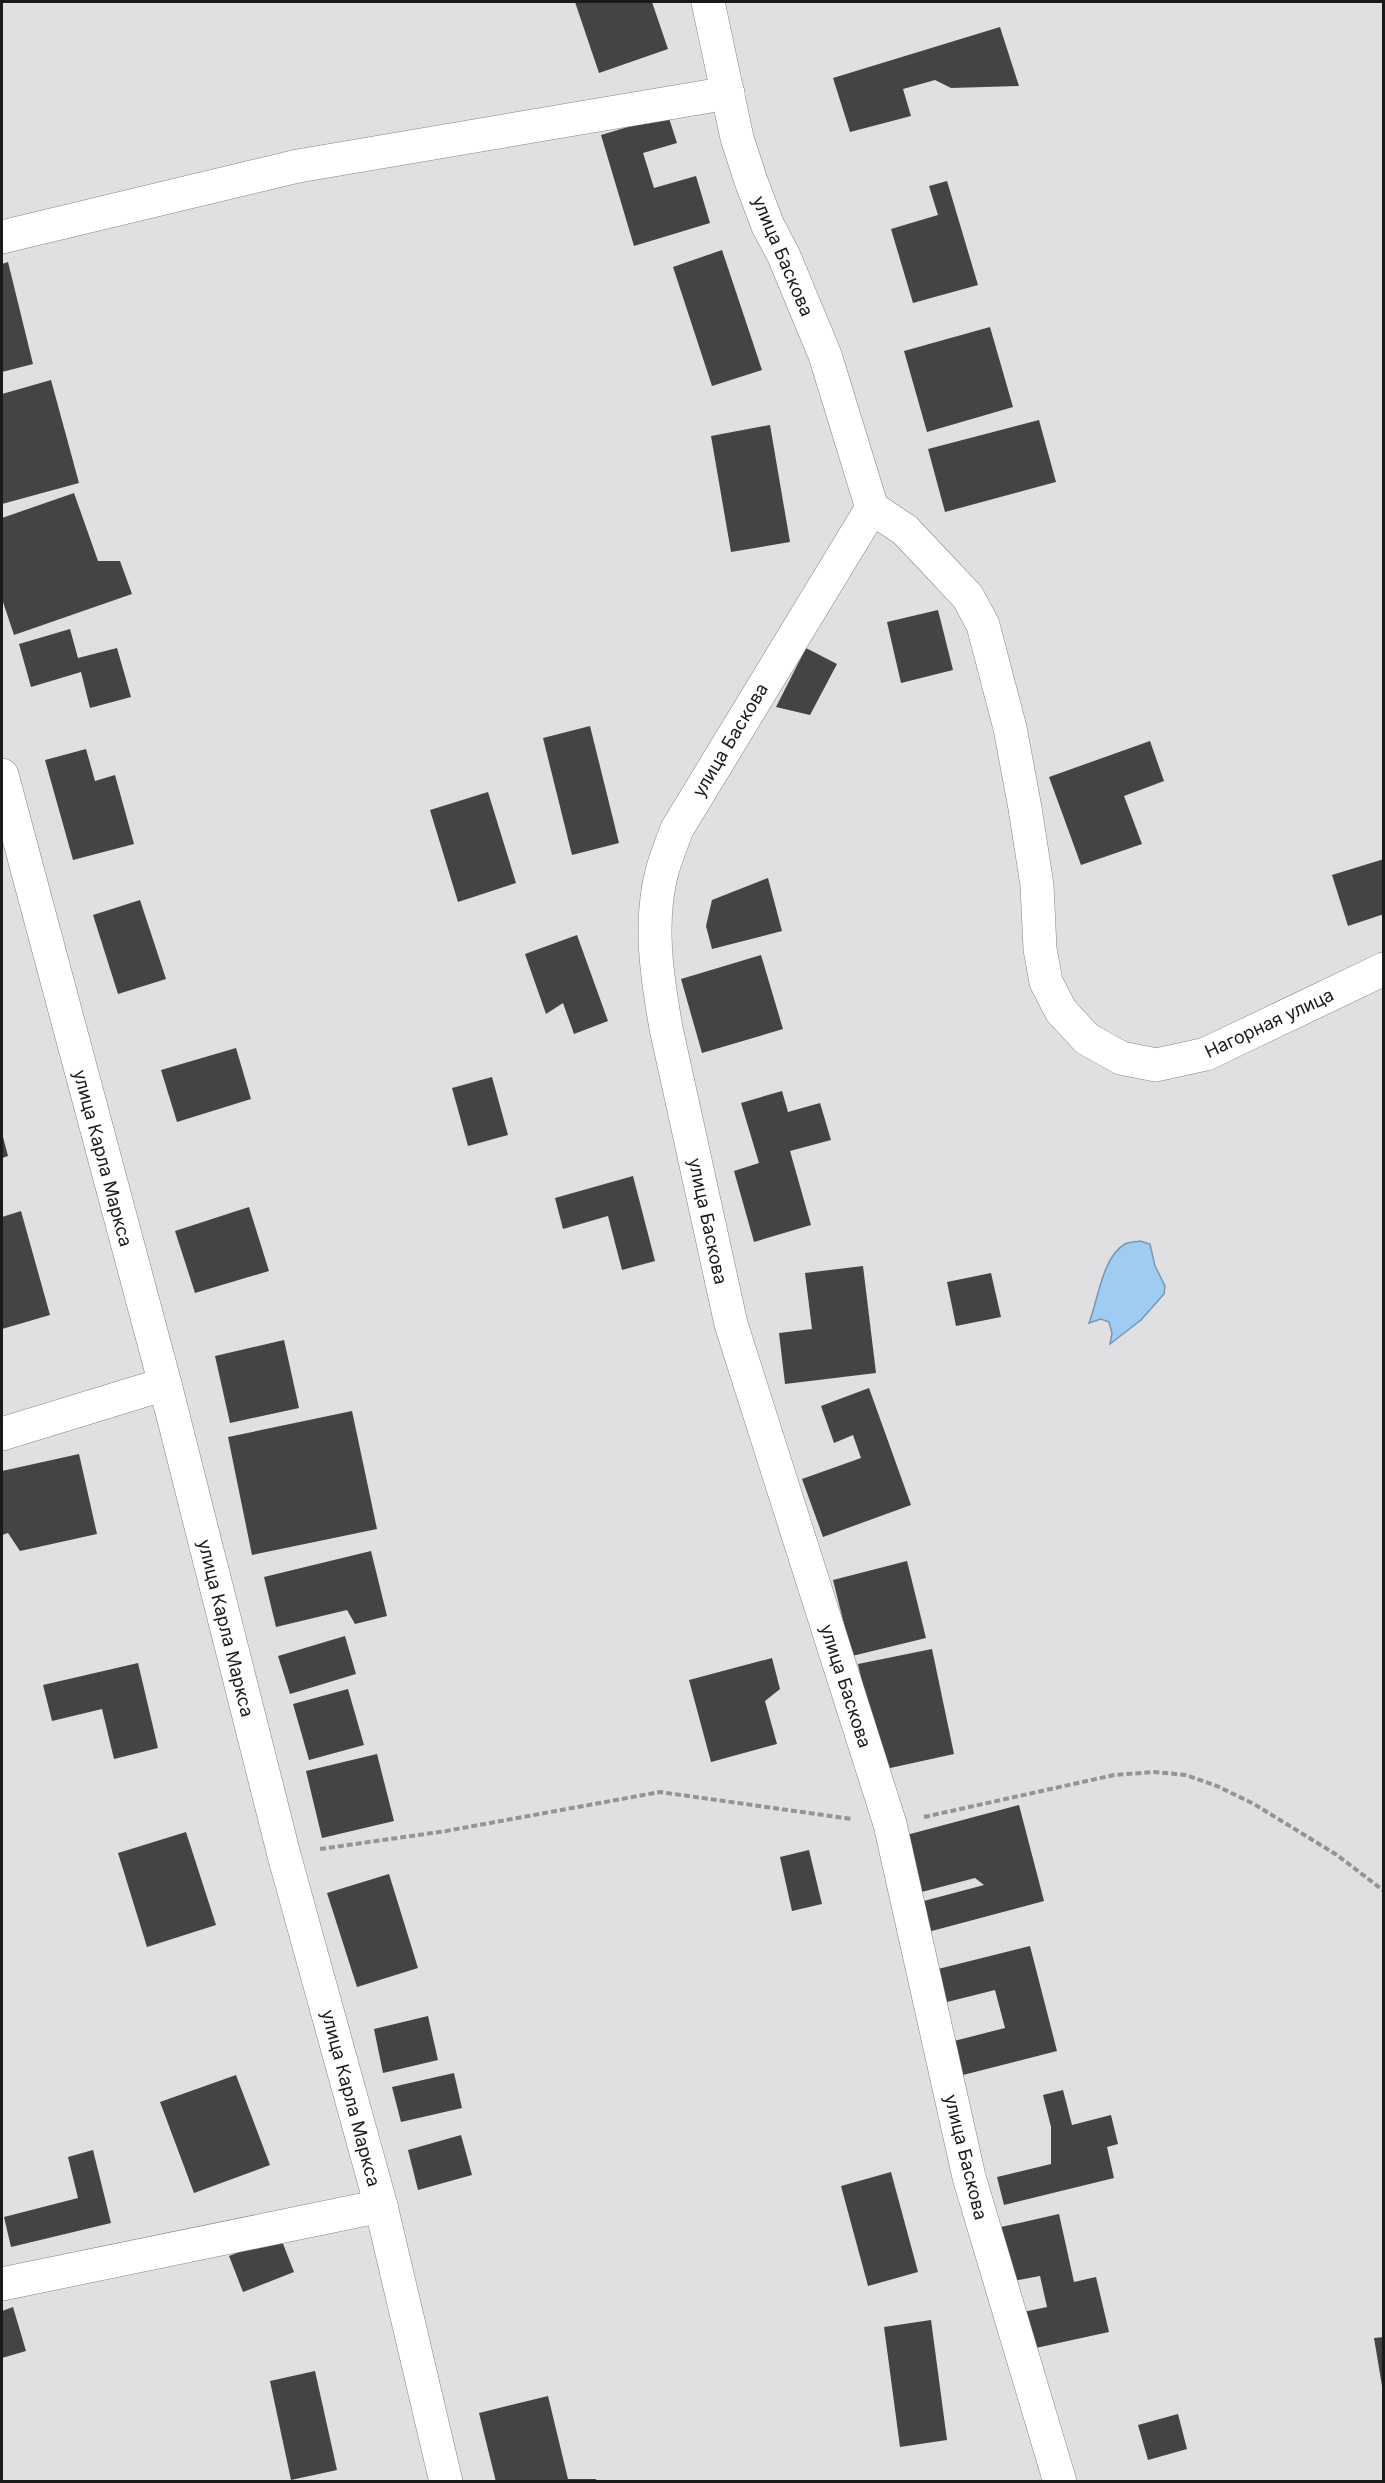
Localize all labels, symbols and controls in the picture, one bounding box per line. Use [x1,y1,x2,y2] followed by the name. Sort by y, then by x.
[748,193,818,319] street label: улица Баскова
[688,679,772,801] street label: улица Баскова
[1201,984,1337,1062] street label: Нагорная улица
[69,1067,137,1249] street label: улица Карла Маркса
[684,1156,732,1286] street label: улица Баскова
[194,1537,258,1719] street label: улица Карла Маркса
[816,1622,876,1750] street label: улица Баскова
[317,2007,385,2189] street label: улица Карла Маркса
[940,2092,992,2222] street label: улица Баскова

